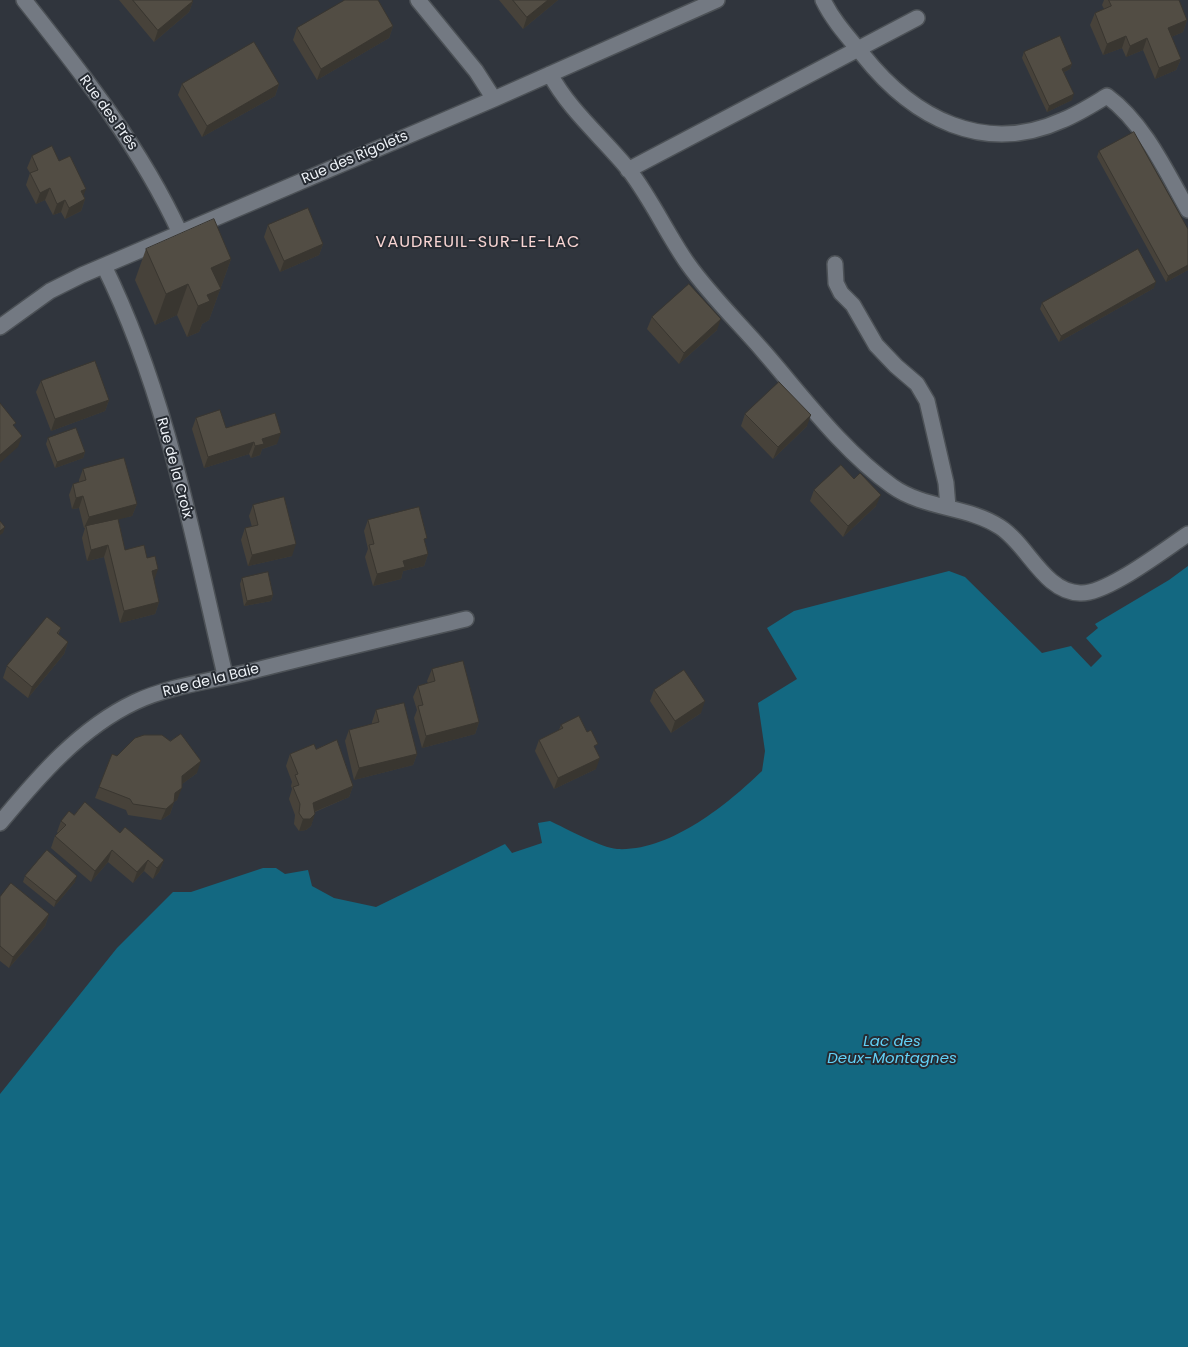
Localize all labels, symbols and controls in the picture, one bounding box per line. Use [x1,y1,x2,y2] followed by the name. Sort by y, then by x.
[75,72,141,154] street label: Rue des Prés
[299,128,411,188] street label: Rue des Rigolets
[373,233,583,253] district label: VAUDREUIL-SUR-LE-LAC
[152,416,196,520] street label: Rue de la Croix
[161,661,261,701] street label: Rue de la Baie
[827,1033,957,1068] water label: Lac des Deux-Montagnes

